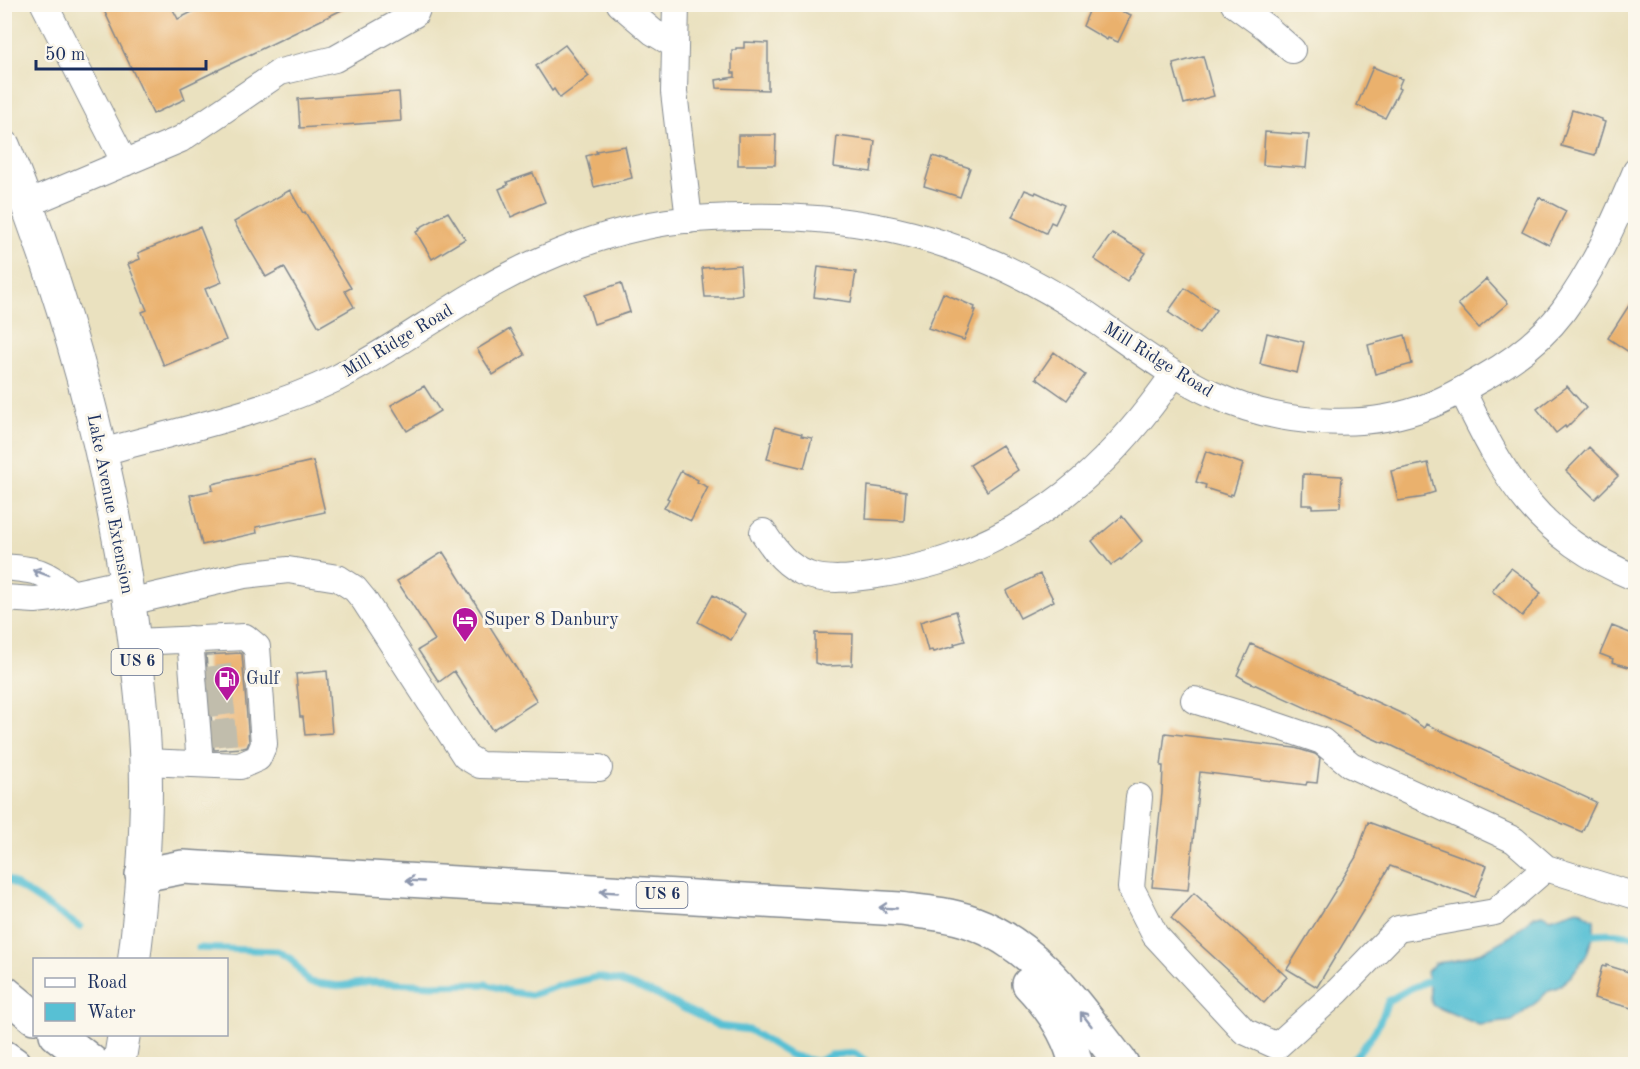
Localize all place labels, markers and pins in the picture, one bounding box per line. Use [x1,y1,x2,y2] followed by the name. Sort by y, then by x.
[450,605,480,643] hotel icon: Super 8 Danbury
[484,611,619,629] place label: Super 8 Danbury
[212,664,242,702] fuel station icon: Gulf
[246,670,280,688] place label: Gulf

